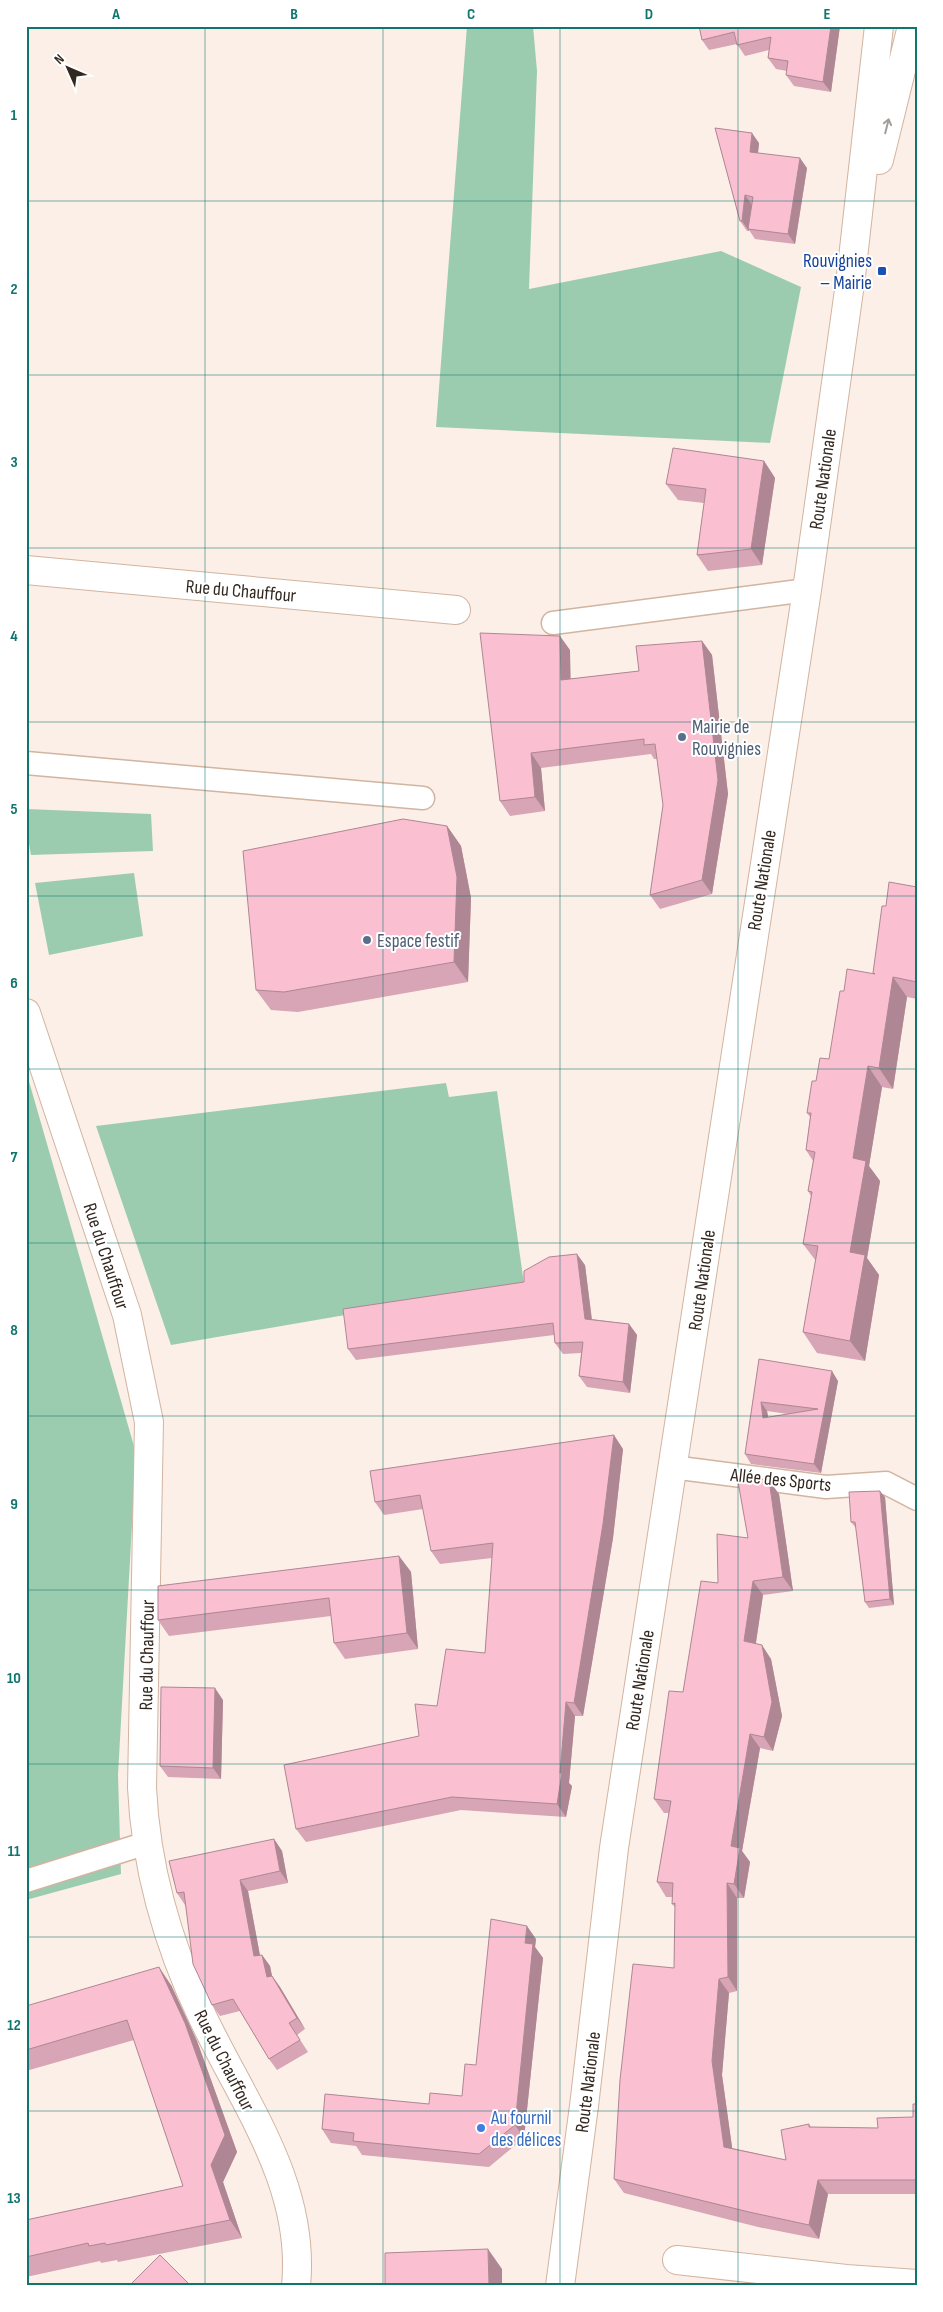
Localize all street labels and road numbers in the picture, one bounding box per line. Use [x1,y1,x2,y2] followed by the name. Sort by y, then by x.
[805,427,842,531] street label: Route Nationale
[185,575,298,608] street label: Rue du Chauffour
[743,828,782,932] street label: Route Nationale
[78,1200,134,1313] street label: Rue du Chauffour
[684,1228,721,1332] street label: Route Nationale
[728,1464,833,1497] street label: Allée des Sports
[135,1599,160,1711] street label: Rue du Chauffour
[621,1628,660,1732] street label: Route Nationale
[188,2006,259,2116] street label: Rue du Chauffour
[571,2030,606,2134] street label: Route Nationale

